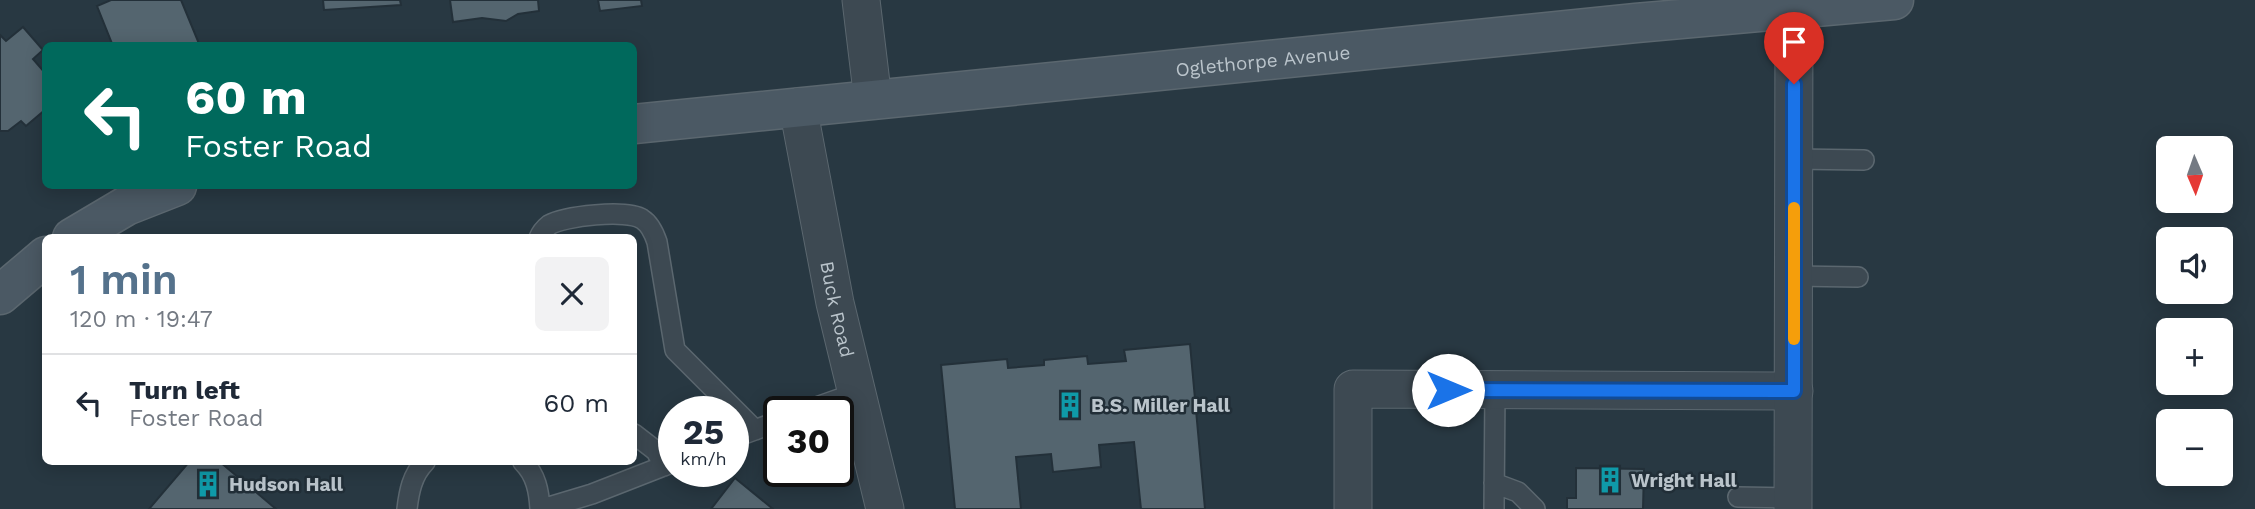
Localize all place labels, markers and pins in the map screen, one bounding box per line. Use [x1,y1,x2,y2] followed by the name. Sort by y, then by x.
[1764,12.0,1824,84] pin
[1055,390,1085,420] building icon: B.S. Miller Hall
[1091,394,1231,417] place label: B.S. Miller Hall
[1595,465,1625,495] building icon: Wright Hall
[193,469,223,499] building icon: Hudson Hall
[1631,469,1738,492] place label: Wright Hall
[229,473,344,496] place label: Hudson Hall

